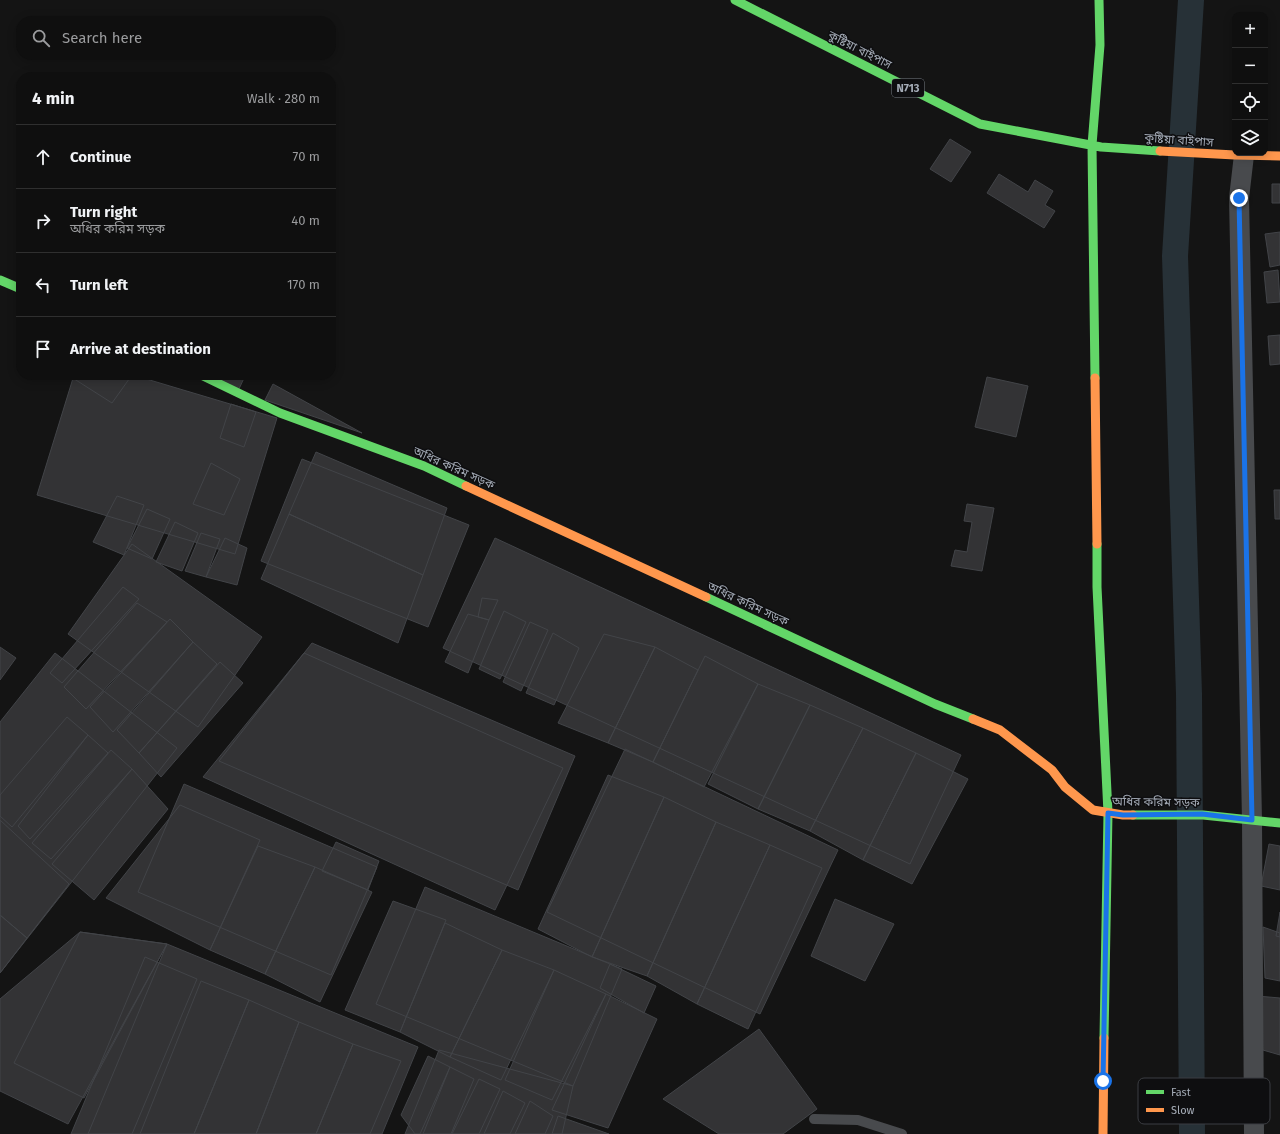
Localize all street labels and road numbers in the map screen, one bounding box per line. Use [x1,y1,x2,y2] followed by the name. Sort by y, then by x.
[825,27,895,73] street label: কুষ্টিয়া বাইপাস
[892,79,924,97] road number: N713
[1143,130,1215,150] street label: কুষ্টিয়া বাইপাস
[410,442,498,492] street label: অধির করিম সড়ক
[704,578,791,629] street label: অধির করিম সড়ক
[1111,793,1200,810] street label: অধির করিম সড়ক

